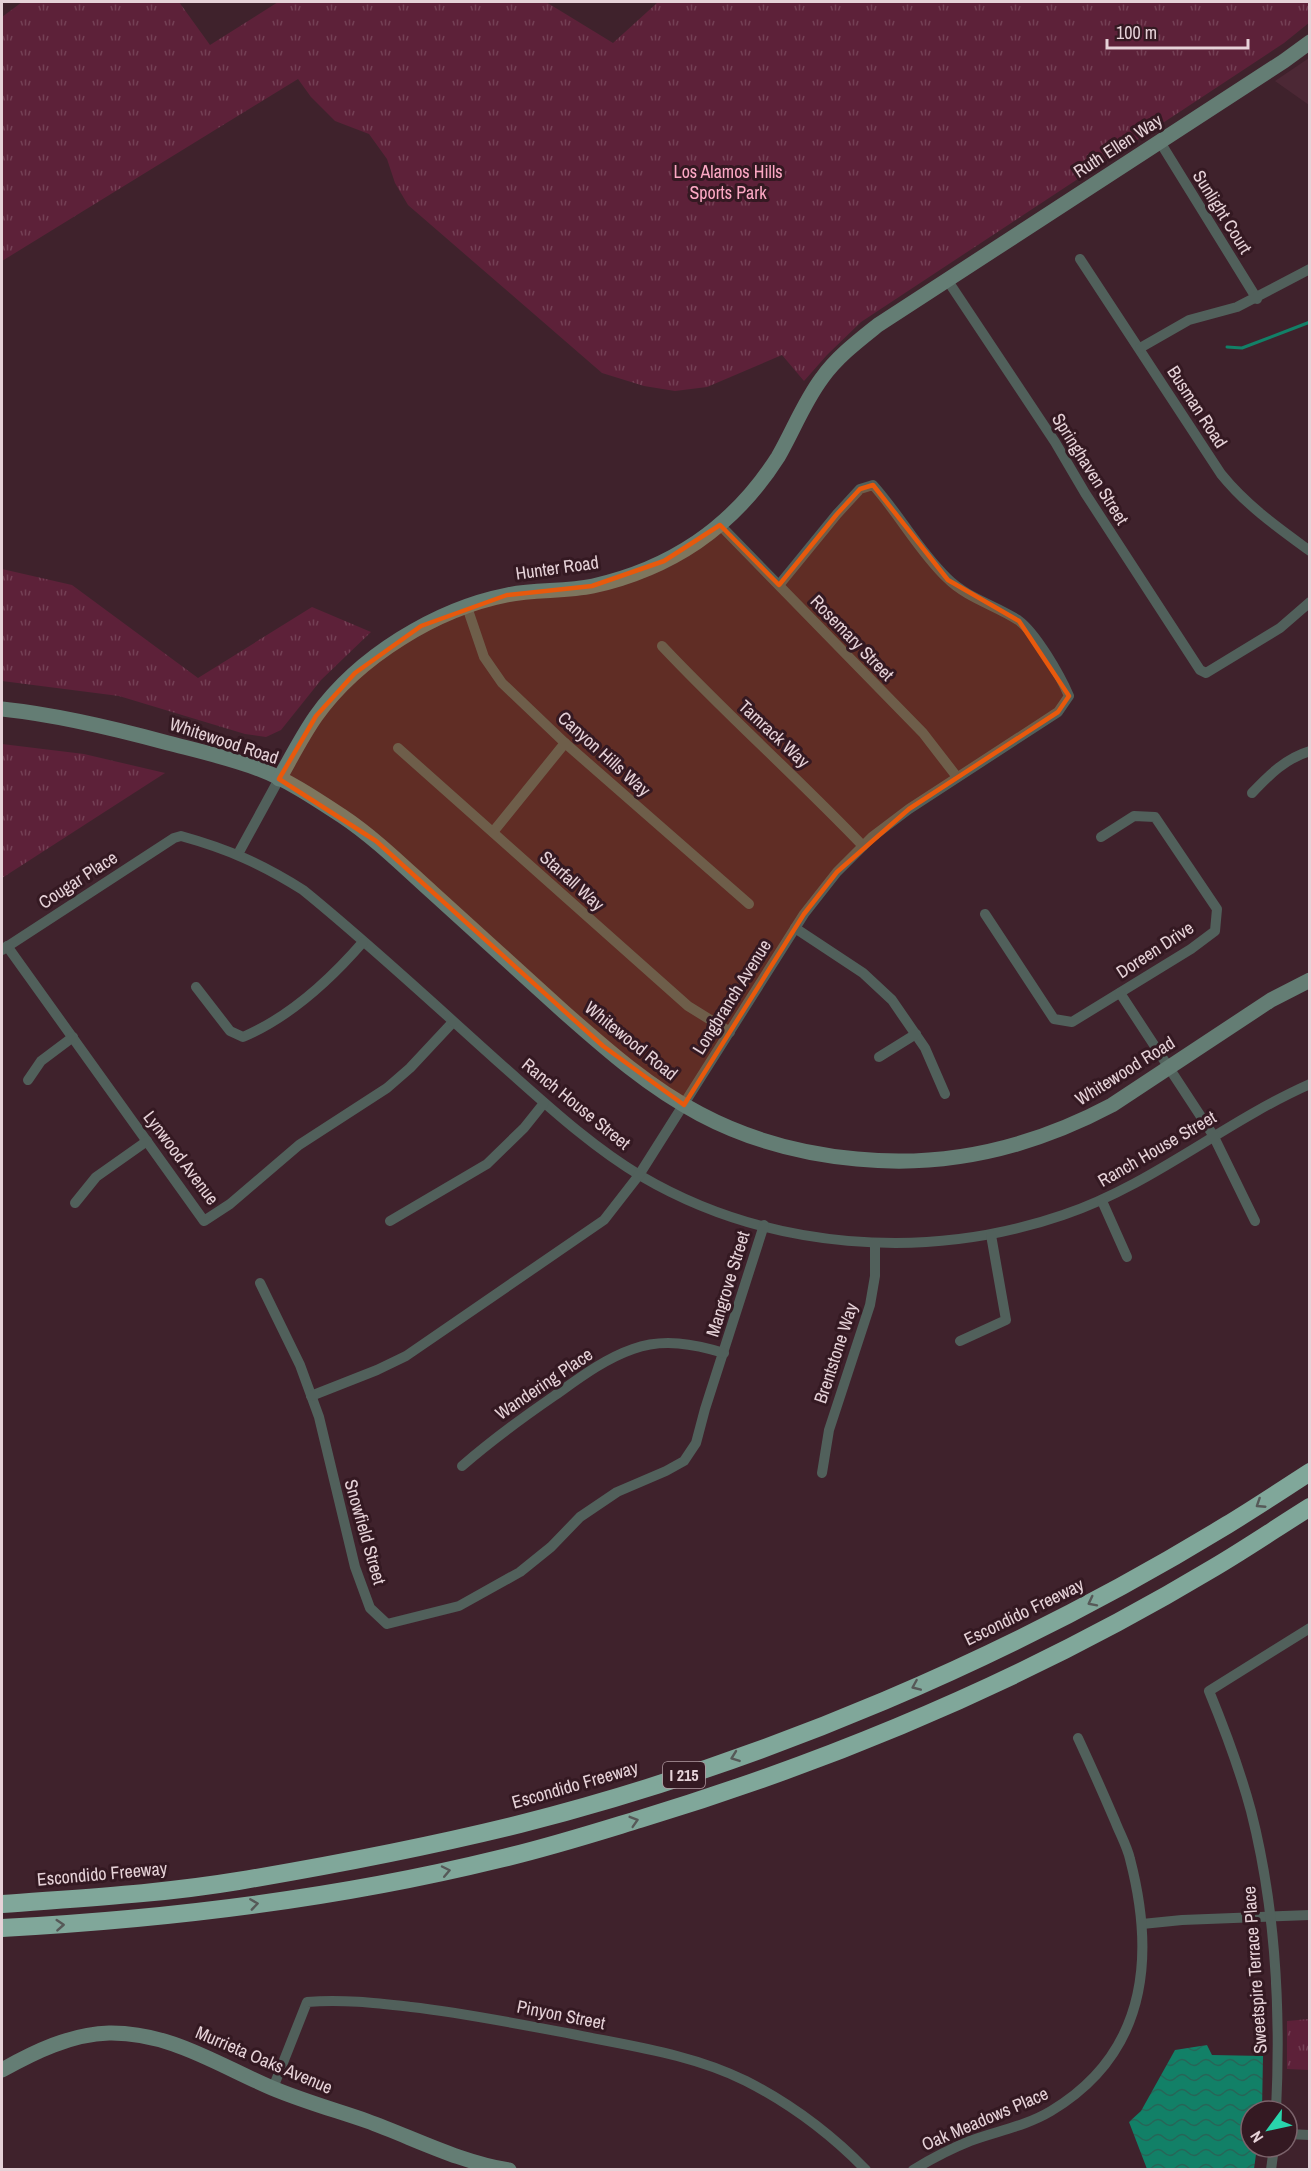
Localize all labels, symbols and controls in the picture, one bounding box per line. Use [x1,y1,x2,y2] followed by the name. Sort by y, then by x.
[1107,12,1248,50] scale bar
[1116,20,1157,45] text: 100 m
[1068,107,1167,184] street label: Ruth Ellen Way
[673,159,783,205] park label: Los Alamos Hills Sports Park
[1187,165,1258,258] street label: Sunlight Court
[1161,361,1233,453] street label: Busman Road
[1046,408,1135,529] street label: Springhaven Street
[514,549,600,586] street label: Hunter Road
[805,589,900,686] street label: Rosemary Street
[733,694,816,774] street label: Tamrack Way
[553,705,657,802] street label: Canyon Hills Way
[166,711,282,770] street label: Whitewood Road
[33,845,122,914] street label: Cougar Place
[535,845,611,917] street label: Starfall Way
[1111,915,1198,984] street label: Doreen Drive
[686,935,777,1059] street label: Longbranch Avenue
[579,995,683,1086] street label: Whitewood Road
[1070,1030,1179,1111] street label: Whitewood Road
[517,1052,636,1155] street label: Ranch House Street
[1093,1105,1221,1193] street label: Ranch House Street
[138,1106,225,1210] street label: Lynwood Avenue
[700,1228,755,1340] street label: Mangrove Street
[807,1299,864,1406] street label: Brentstone Way
[490,1342,597,1425] street label: Wandering Place
[339,1476,392,1587] street label: Snowfield Street
[1256,1496,1267,1507] one-way arrow
[960,1571,1088,1651] street label: Escondido Freeway
[1087,1594,1098,1606] one-way arrow
[912,1679,923,1691] one-way arrow
[730,1750,741,1763] one-way arrow
[509,1754,642,1815] street label: Escondido Freeway
[663,1762,705,1788] road number: I 215
[628,1816,639,1828] one-way arrow
[36,1855,169,1892] street label: Escondido Freeway
[441,1865,451,1878] one-way arrow
[1236,1885,1273,2055] street label: Sweetspire Terrace Place
[249,1899,258,1911] one-way arrow
[55,1918,64,1931] one-way arrow
[515,1994,607,2035] street label: Pinyon Street
[192,2019,337,2100] street label: Murrieta Oaks Avenue
[918,2081,1052,2156] street label: Oak Meadows Place
[1239,2099,1299,2159] north arrow
[1245,2127,1268,2147] text: N

